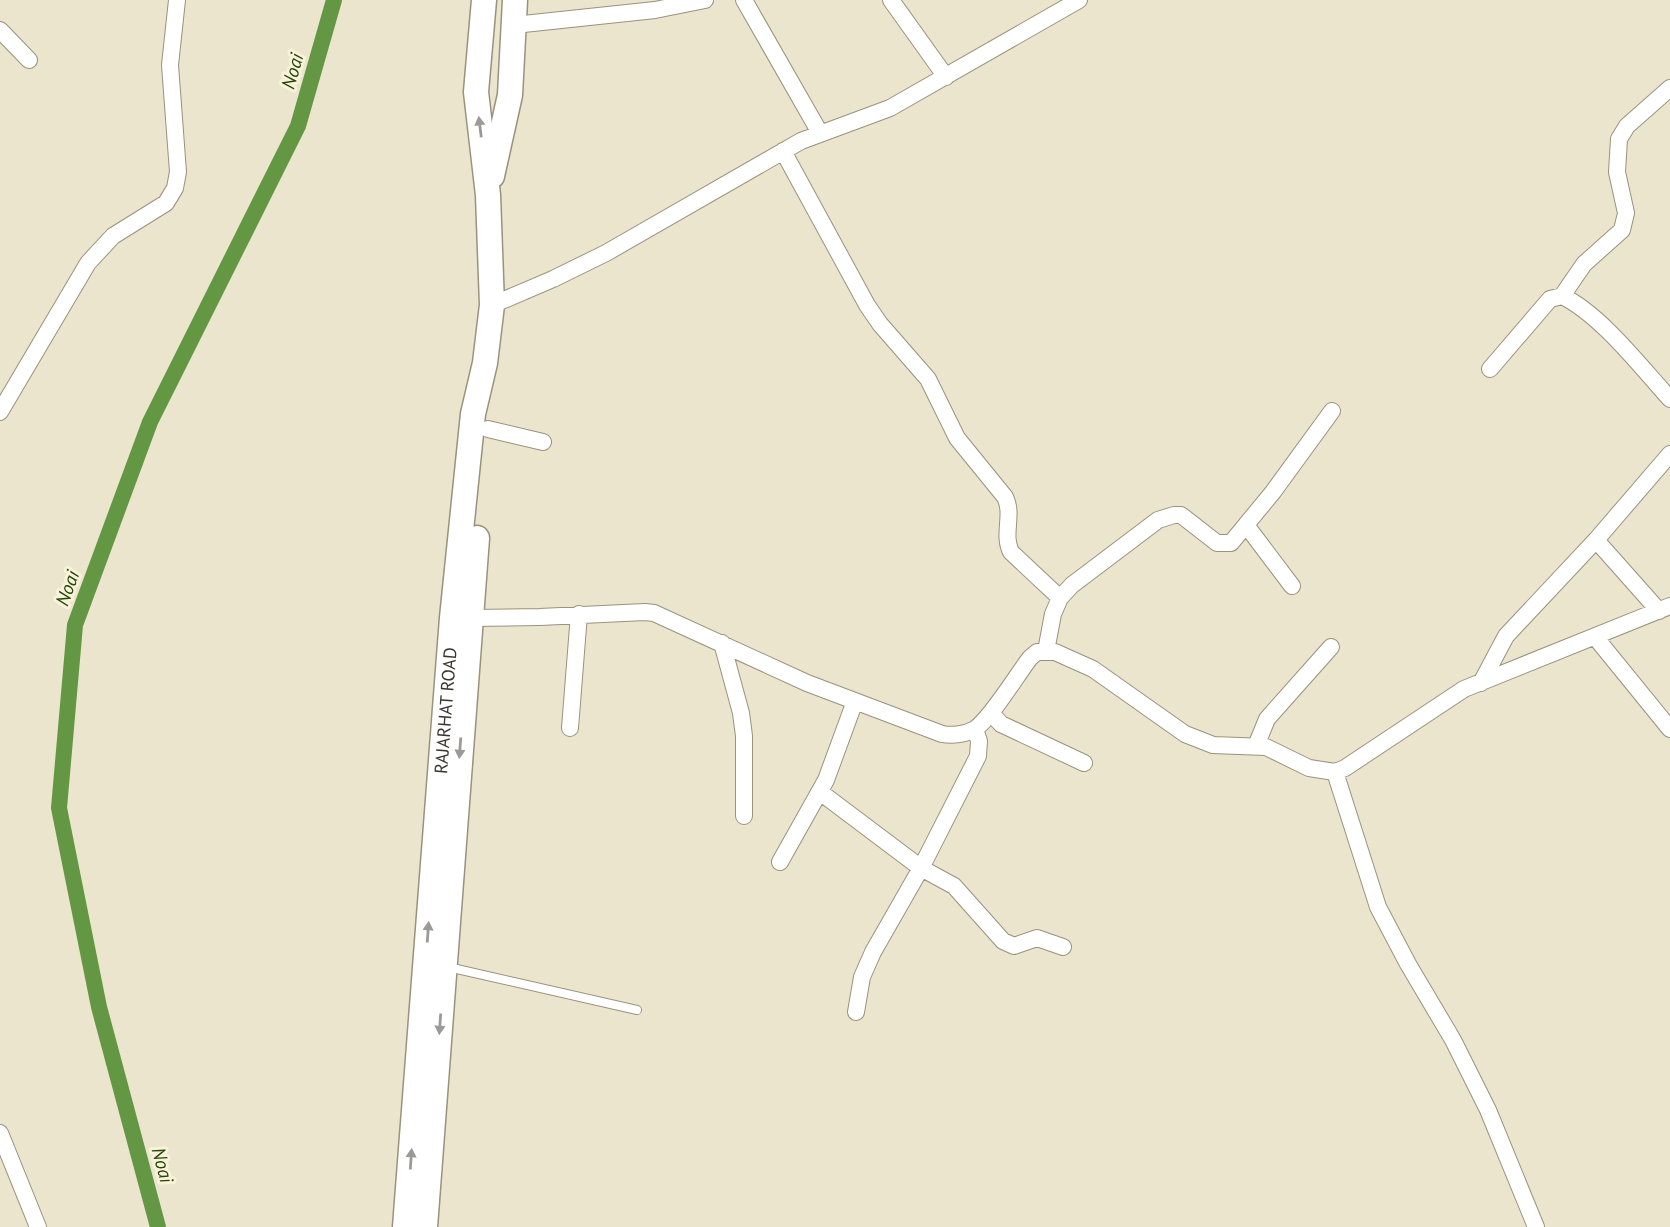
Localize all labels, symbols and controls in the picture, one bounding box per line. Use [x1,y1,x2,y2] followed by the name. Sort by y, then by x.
[276,49,309,92] water label: Noai
[474,116,485,138] one-way arrow
[50,566,85,609] water label: Noai
[429,646,461,775] street label: RAJARHAT ROAD
[455,738,466,760] one-way arrow
[423,921,434,943] one-way arrow
[434,1013,445,1035] one-way arrow
[147,1145,180,1186] water label: Noai
[406,1148,417,1170] one-way arrow

